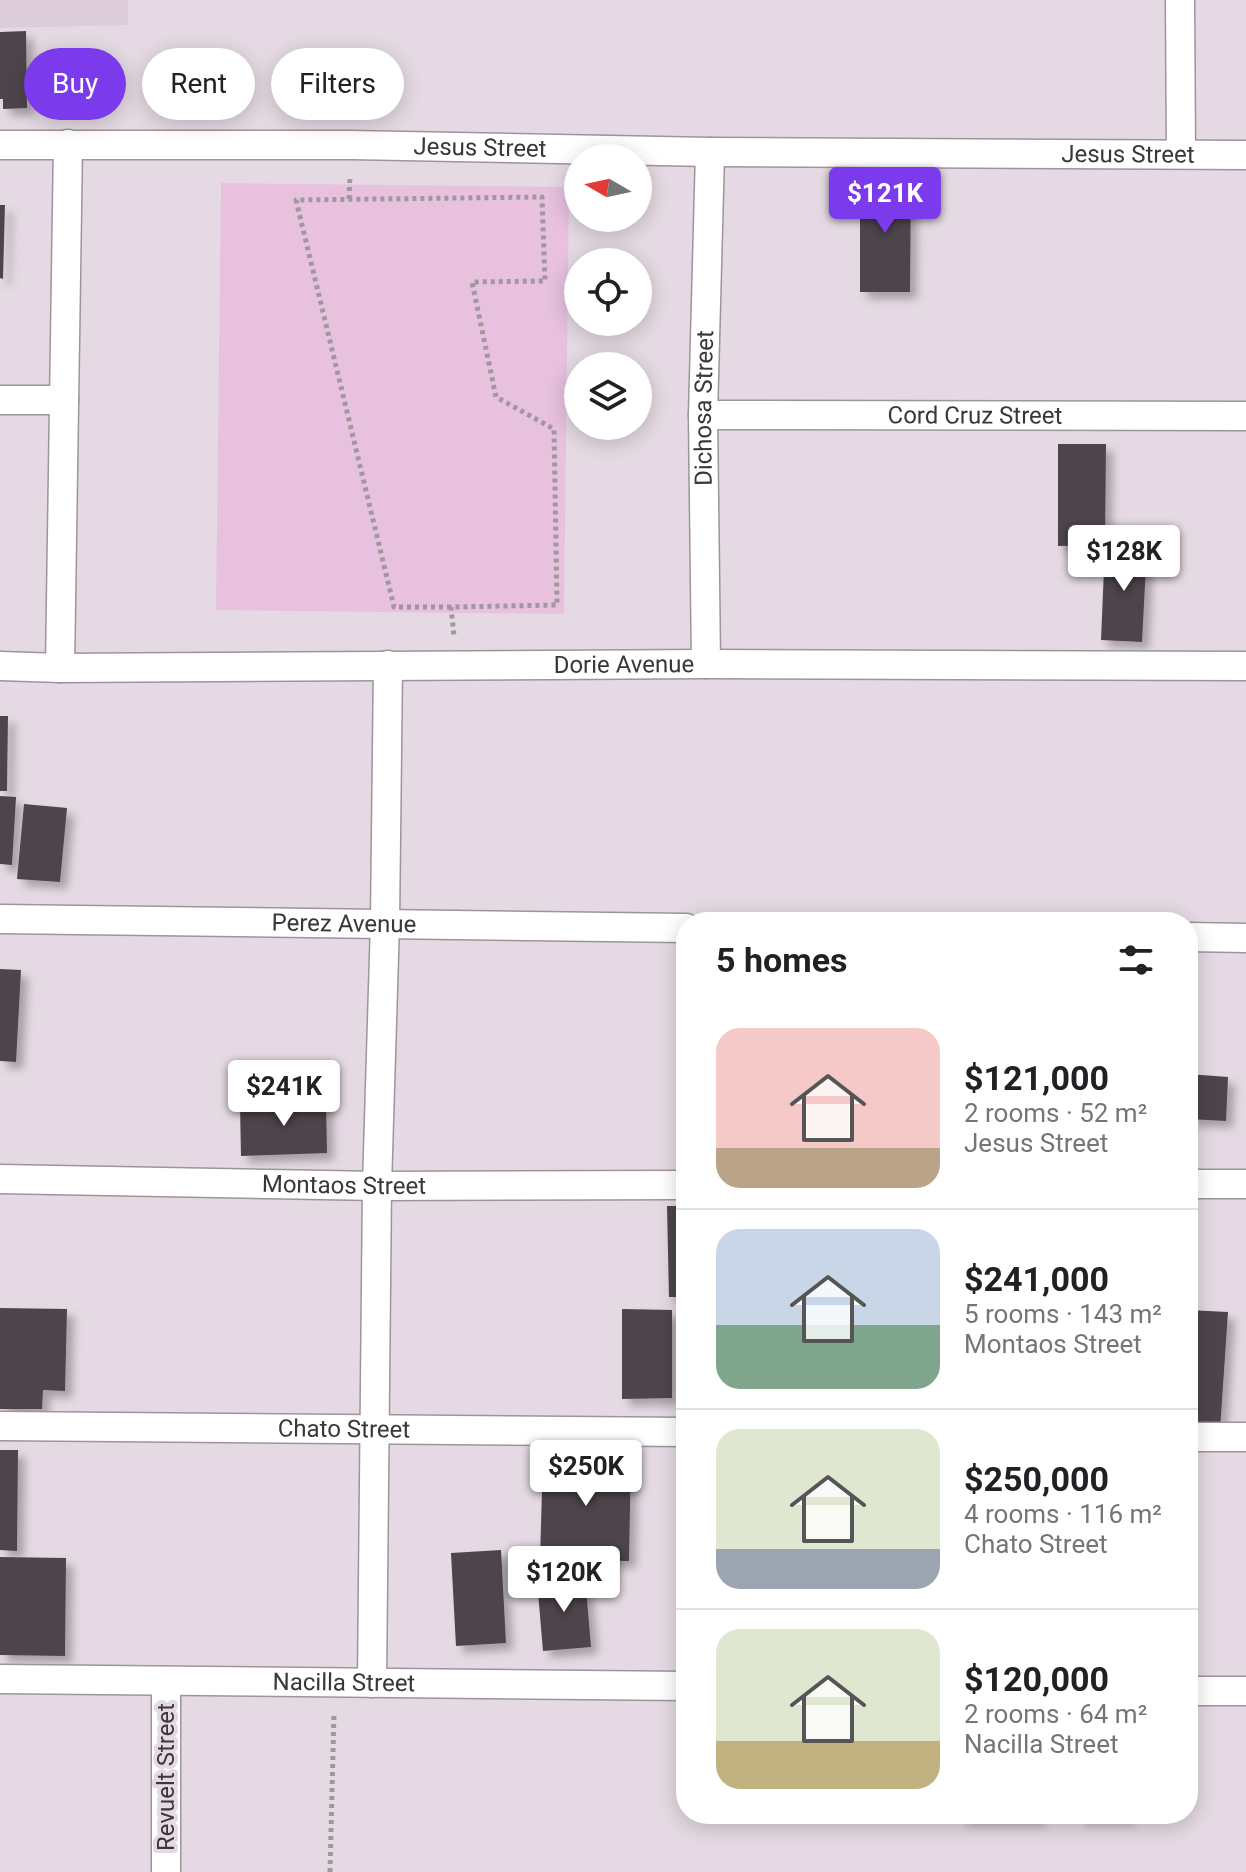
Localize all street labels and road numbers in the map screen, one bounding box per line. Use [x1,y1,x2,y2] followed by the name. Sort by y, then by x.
[413,132,547,163] street label: Jesus Street
[1061,140,1195,169] street label: Jesus Street
[689,330,719,486] street label: Dichosa Street
[887,401,1063,430] street label: Cord Cruz Street
[554,650,694,679] street label: Dorie Avenue
[271,909,417,938] street label: Perez Avenue
[262,1170,426,1200] street label: Montaos Street
[278,1414,411,1444] street label: Chato Street
[273,1668,416,1697] street label: Nacilla Street
[152,1703,180,1851] street label: Revuelt Street

